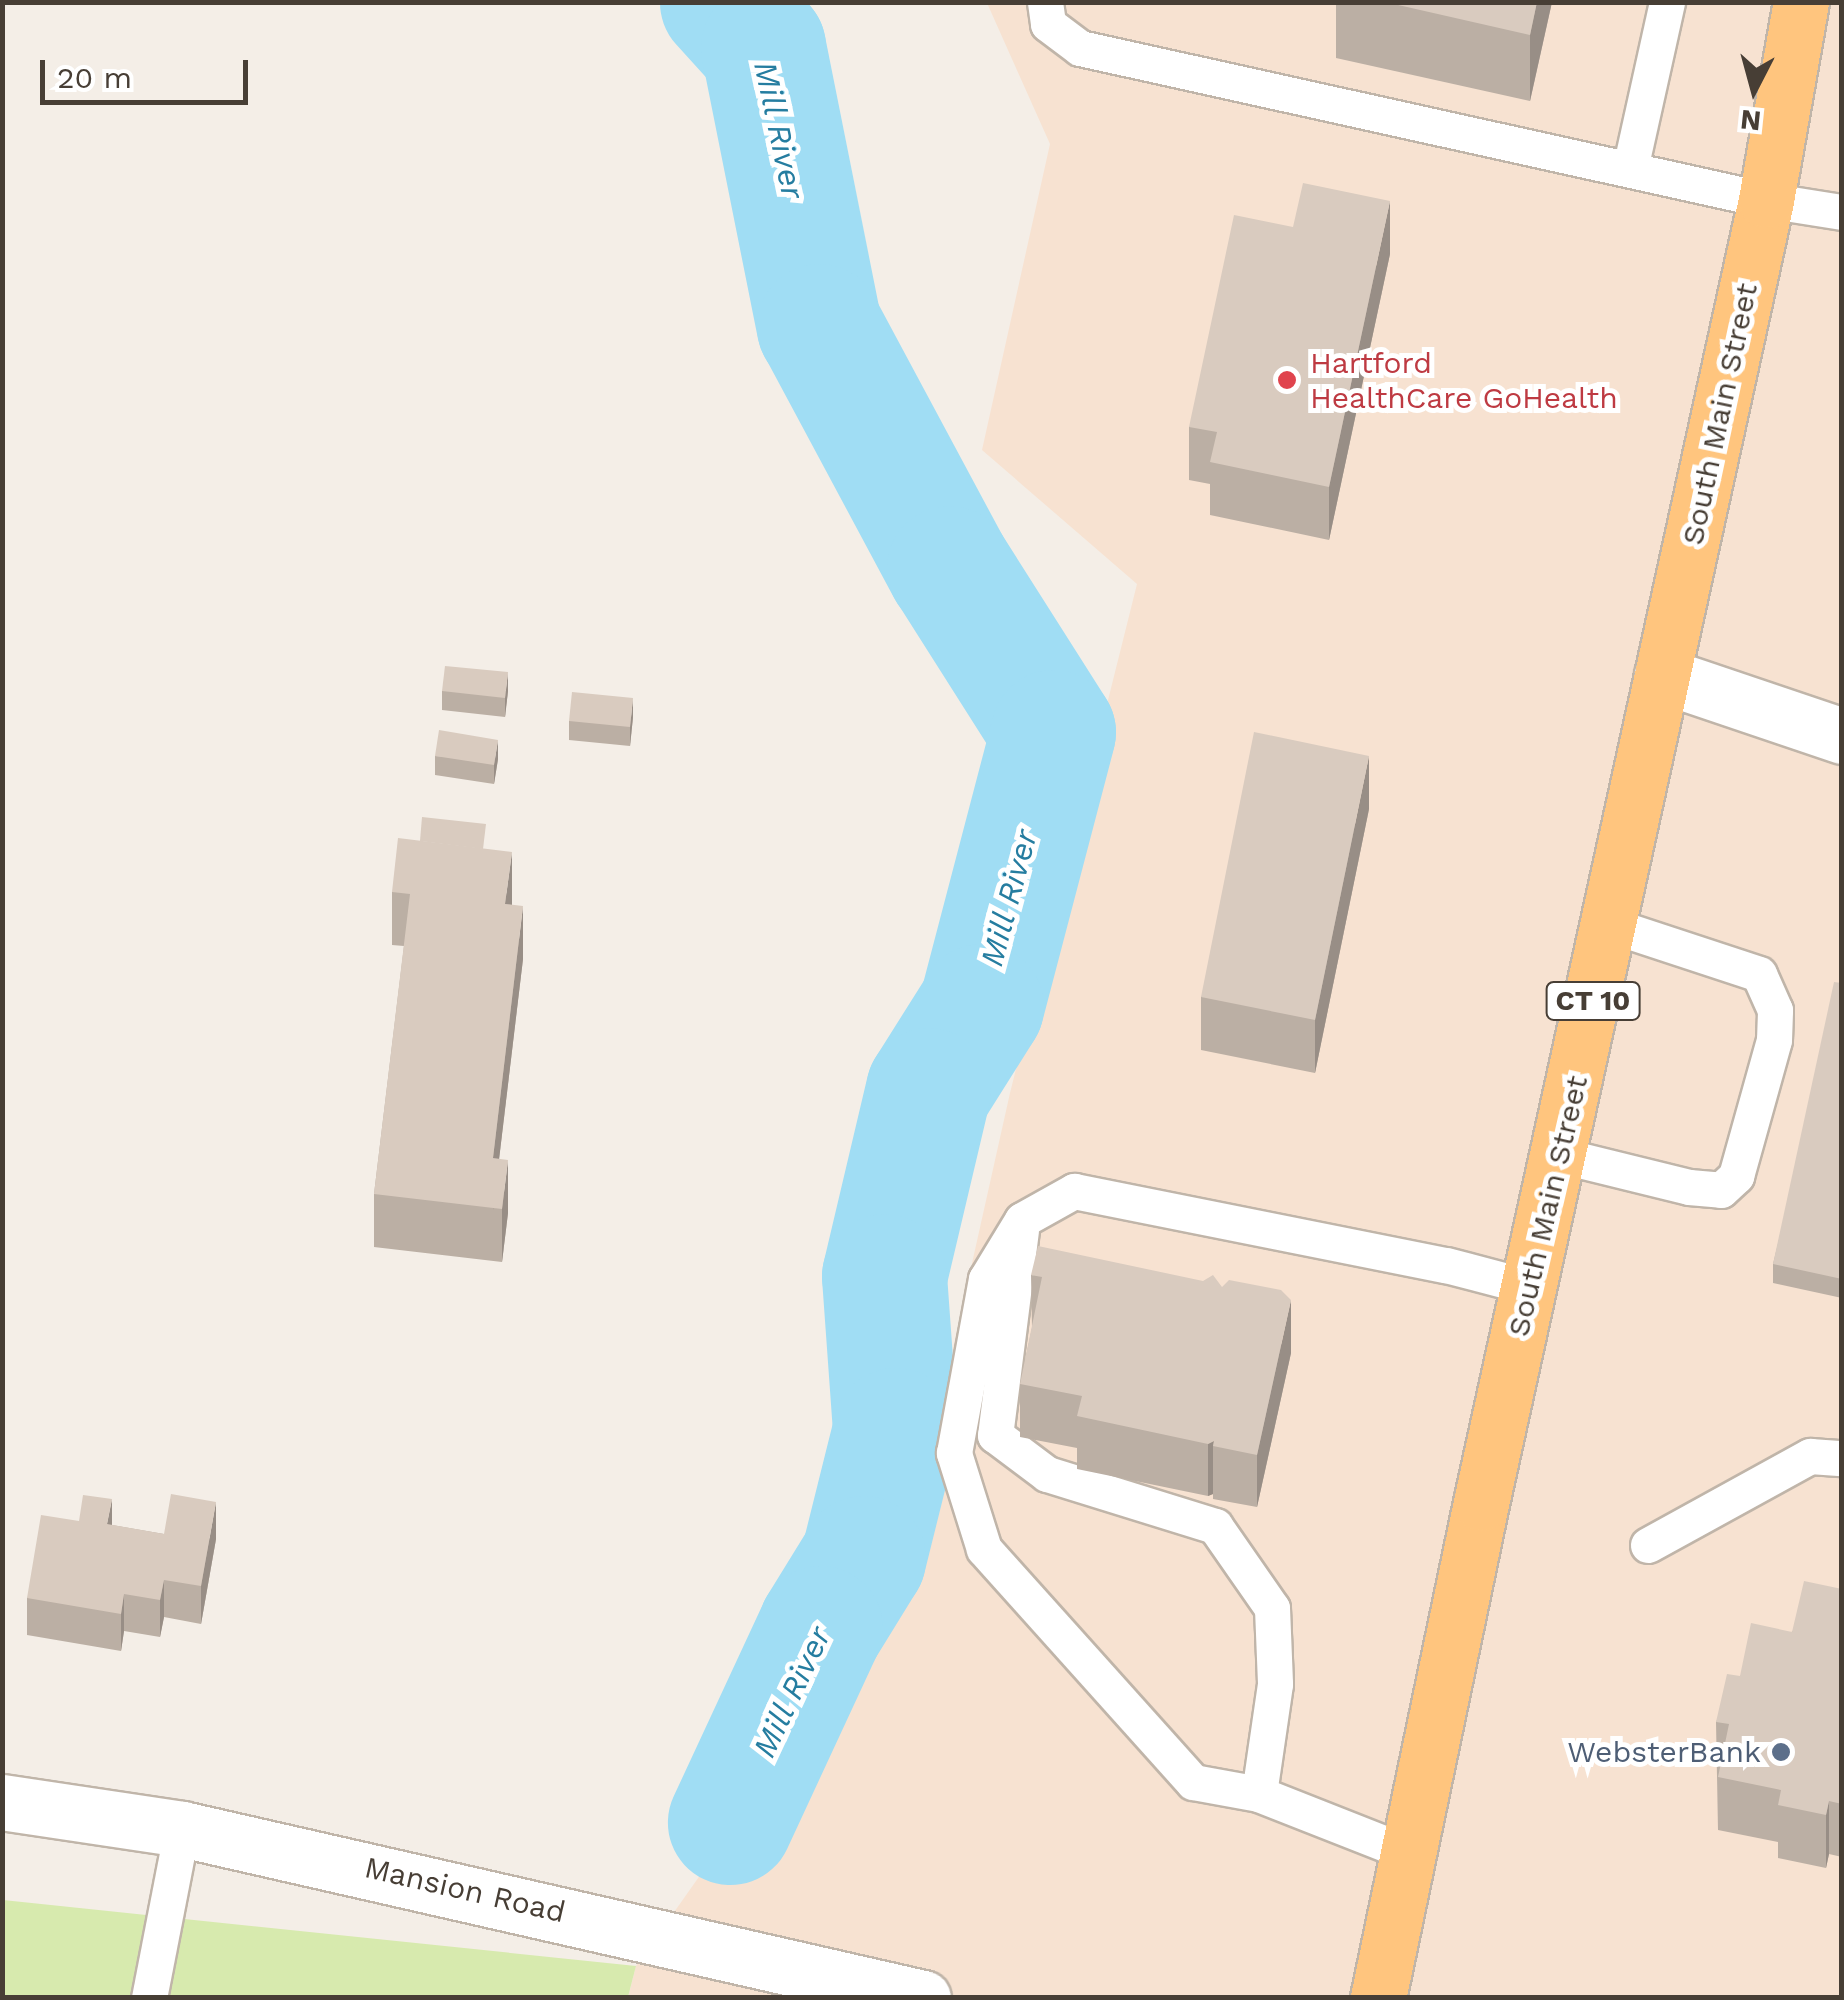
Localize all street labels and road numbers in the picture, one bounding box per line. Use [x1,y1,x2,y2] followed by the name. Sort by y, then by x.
[1675,280,1765,548] street label: South Main Street
[1543,978,1643,1024] road number: CT 10
[1500,1072,1596,1340] street label: South Main Street
[361,1849,569,1931] street label: Mansion Road

